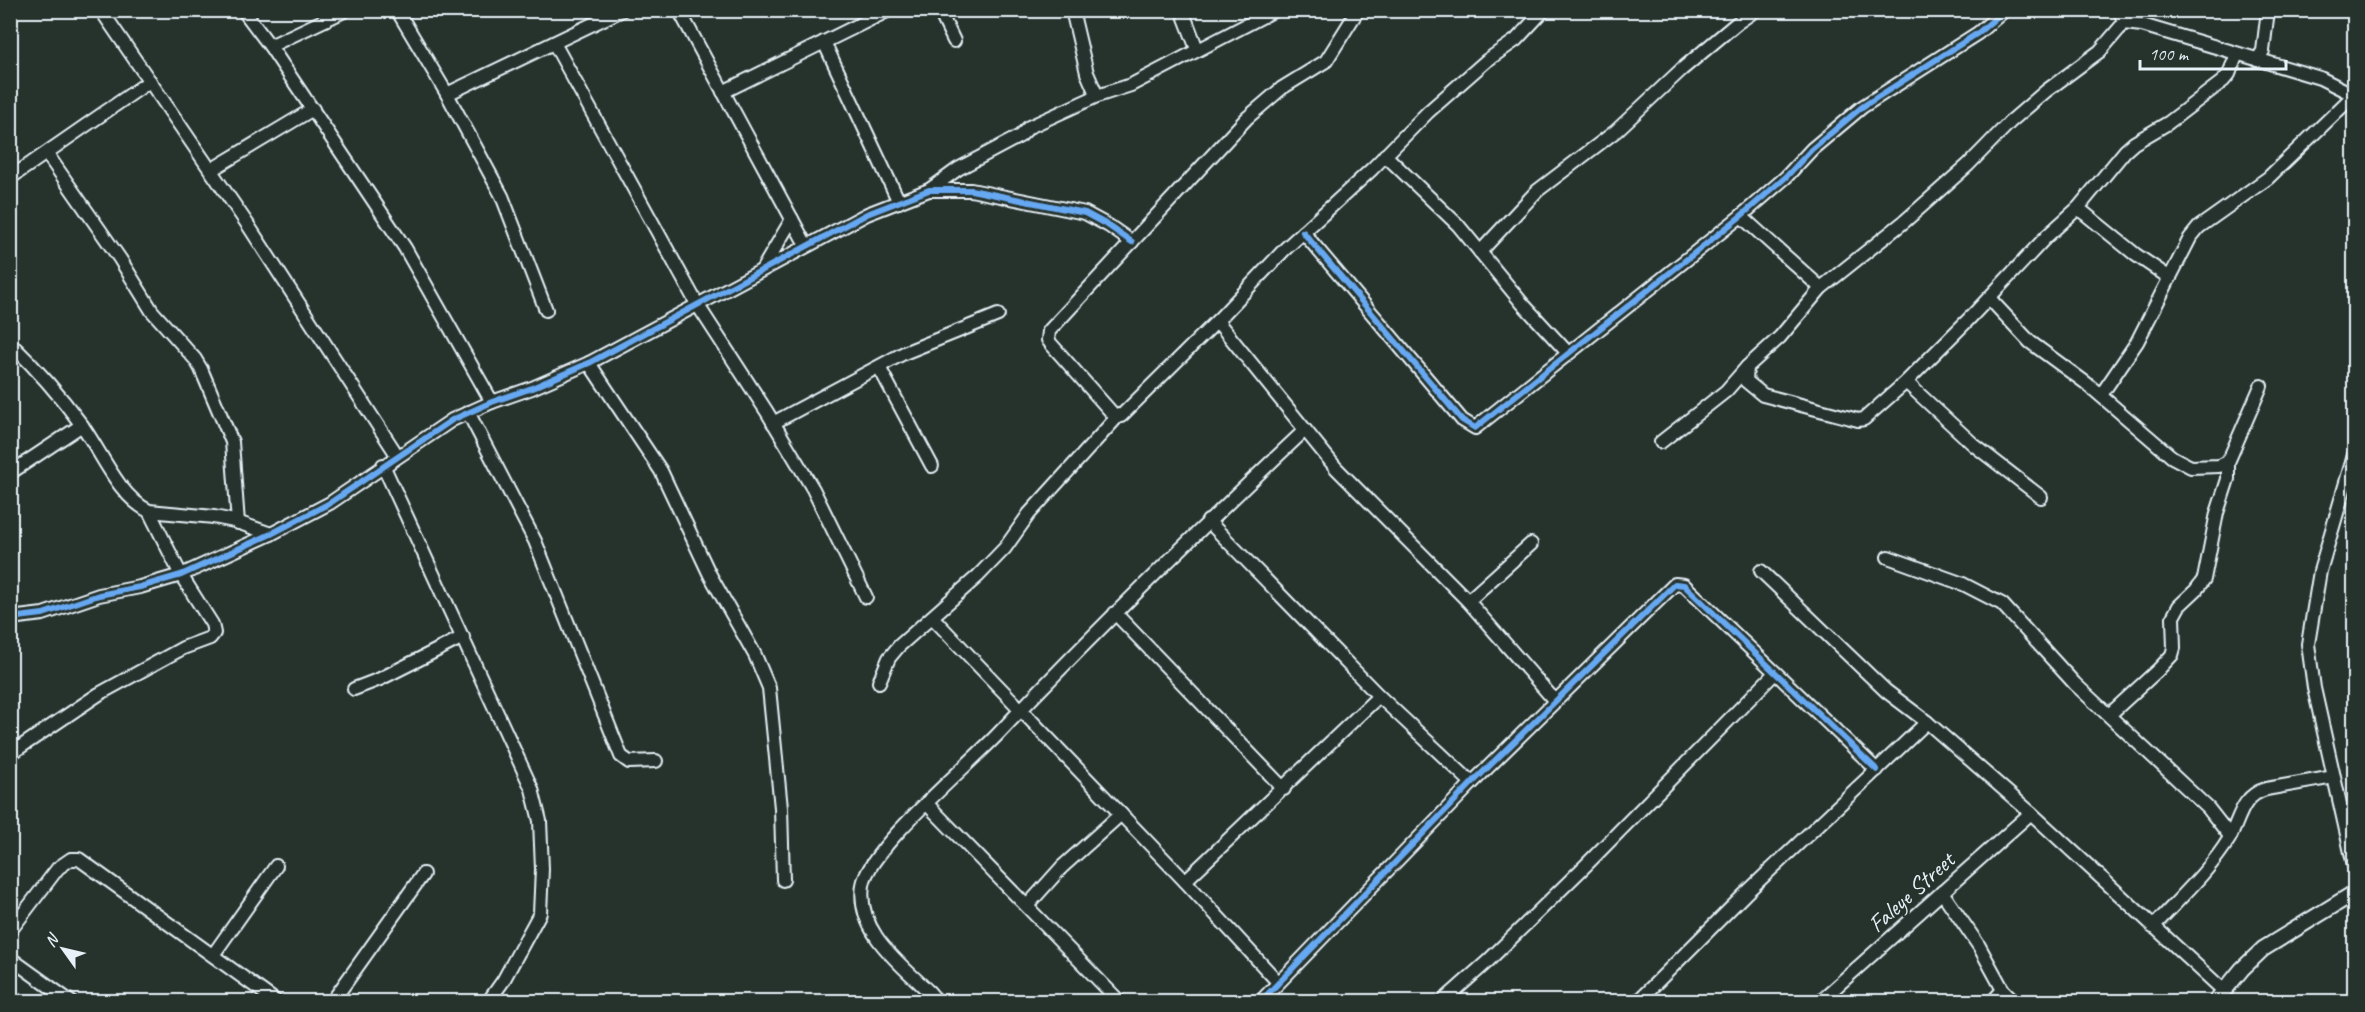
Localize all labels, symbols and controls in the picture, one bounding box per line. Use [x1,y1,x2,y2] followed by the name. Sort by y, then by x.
[2140,33,2286,71] scale bar
[2149,43,2190,65] text: 100 m
[1862,844,1962,939] street label: Faleye Street
[33,919,93,979] north arrow
[40,929,64,951] text: N

